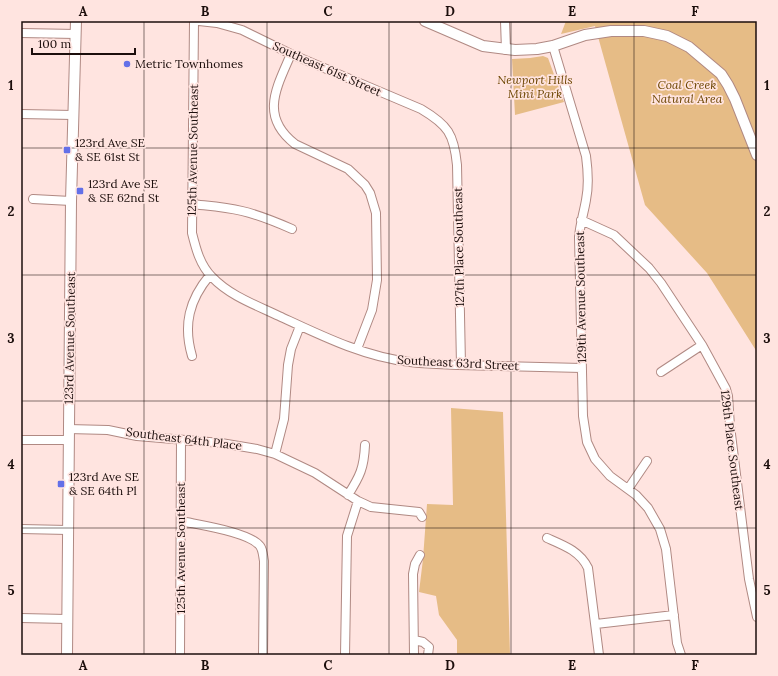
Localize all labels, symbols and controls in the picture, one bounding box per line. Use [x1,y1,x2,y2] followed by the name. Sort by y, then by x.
[79,3,88,20] text: A
[201,3,210,20] text: B
[324,3,333,20] text: C
[445,3,455,20] text: D
[568,3,576,20] text: E
[691,3,699,20] text: F
[32,30,135,56] scale bar
[38,36,71,51] text: 100 m
[270,38,384,99] street label: Southeast 61st Street
[135,56,243,71] place label: Metric Townhomes
[122,59,132,69] marker: Metric Townhomes
[497,72,573,101] park label: Newport Hills Mini Park
[8,77,14,94] text: 1
[652,77,723,106] park label: Coal Creek Natural Area
[764,77,770,94] text: 1
[184,84,201,216] street label: 125th Avenue Southeast
[75,135,145,164] place label: 123rd Ave SE & SE 61st St
[62,145,72,155] marker: 123rd Ave SE & SE 61st St
[88,176,160,205] place label: 123rd Ave SE & SE 62nd St
[75,186,85,196] marker: 123rd Ave SE & SE 62nd St
[450,187,467,307] street label: 127th Place Southeast
[8,203,15,220] text: 2
[764,203,771,220] text: 2
[572,230,589,363] street label: 129th Avenue Southeast
[61,271,78,404] street label: 123rd Avenue Southeast
[7,330,15,347] text: 3
[763,330,771,347] text: 3
[397,352,520,373] street label: Southeast 63rd Street
[718,389,747,511] street label: 129th Place Southeast
[125,424,243,453] street label: Southeast 64th Place
[7,456,15,473] text: 4
[763,456,771,473] text: 4
[69,469,139,498] place label: 123rd Ave SE & SE 64th Pl
[56,479,66,489] marker: 123rd Ave SE & SE 64th Pl
[173,482,188,614] street label: 125th Avenue Southeast
[7,582,15,599] text: 5
[763,582,771,599] text: 5
[79,657,88,674] text: A
[201,657,210,674] text: B
[324,657,333,674] text: C
[445,657,455,674] text: D
[568,657,576,674] text: E
[691,657,699,674] text: F

